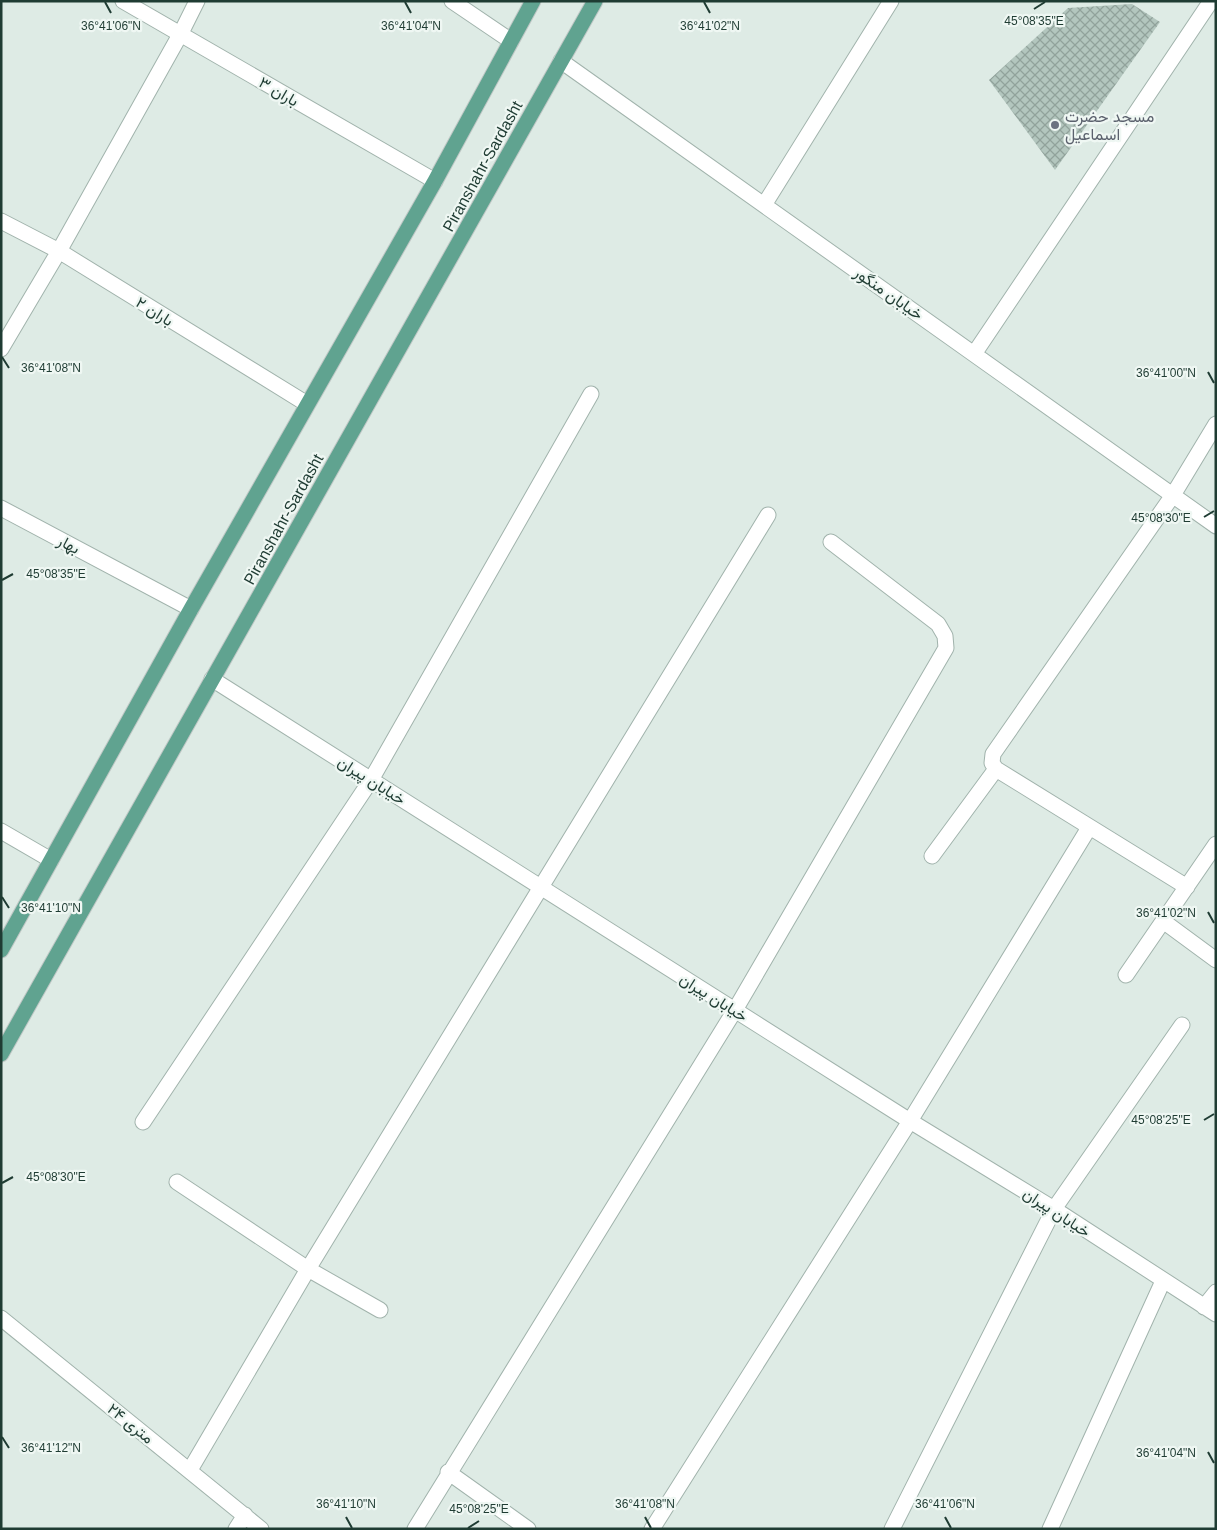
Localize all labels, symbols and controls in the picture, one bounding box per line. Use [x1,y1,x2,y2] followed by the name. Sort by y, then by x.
[1004,14,1064,28] text: 45°08'35"E
[81,19,141,33] text: 36°41'06"N
[381,19,441,33] text: 36°41'04"N
[680,19,740,33] text: 36°41'02"N
[255,73,302,111] street label: باران ۳
[439,97,526,235] street label: Piranshahr-Sardasht
[1065,108,1154,145] place label: مسجد حضرت اسماعیل
[1049,119,1061,131] marker: مسجد حضرت اسماعیل
[849,263,926,325] street label: خیابان منگور
[132,293,176,331] street label: باران ۲
[21,361,81,375] text: 36°41'08"N
[1136,366,1196,380] text: 36°41'00"N
[240,450,327,588] street label: Piranshahr-Sardasht
[1131,511,1191,525] text: 45°08'30"E
[53,531,83,559] street label: بهار
[26,567,86,581] text: 45°08'35"E
[333,753,409,811] street label: خیابان پیران
[21,901,81,915] text: 36°41'10"N
[1136,906,1196,920] text: 36°41'02"N
[675,970,751,1028] street label: خیابان پیران
[1131,1113,1191,1127] text: 45°08'25"E
[26,1170,86,1184] text: 45°08'30"E
[1018,1184,1094,1243] street label: خیابان پیران
[103,1400,157,1448] street label: ۲۴ متری
[21,1441,81,1455] text: 36°41'12"N
[1136,1446,1196,1460] text: 36°41'04"N
[316,1497,376,1511] text: 36°41'10"N
[615,1497,675,1511] text: 36°41'08"N
[915,1497,975,1511] text: 36°41'06"N
[449,1502,509,1516] text: 45°08'25"E

